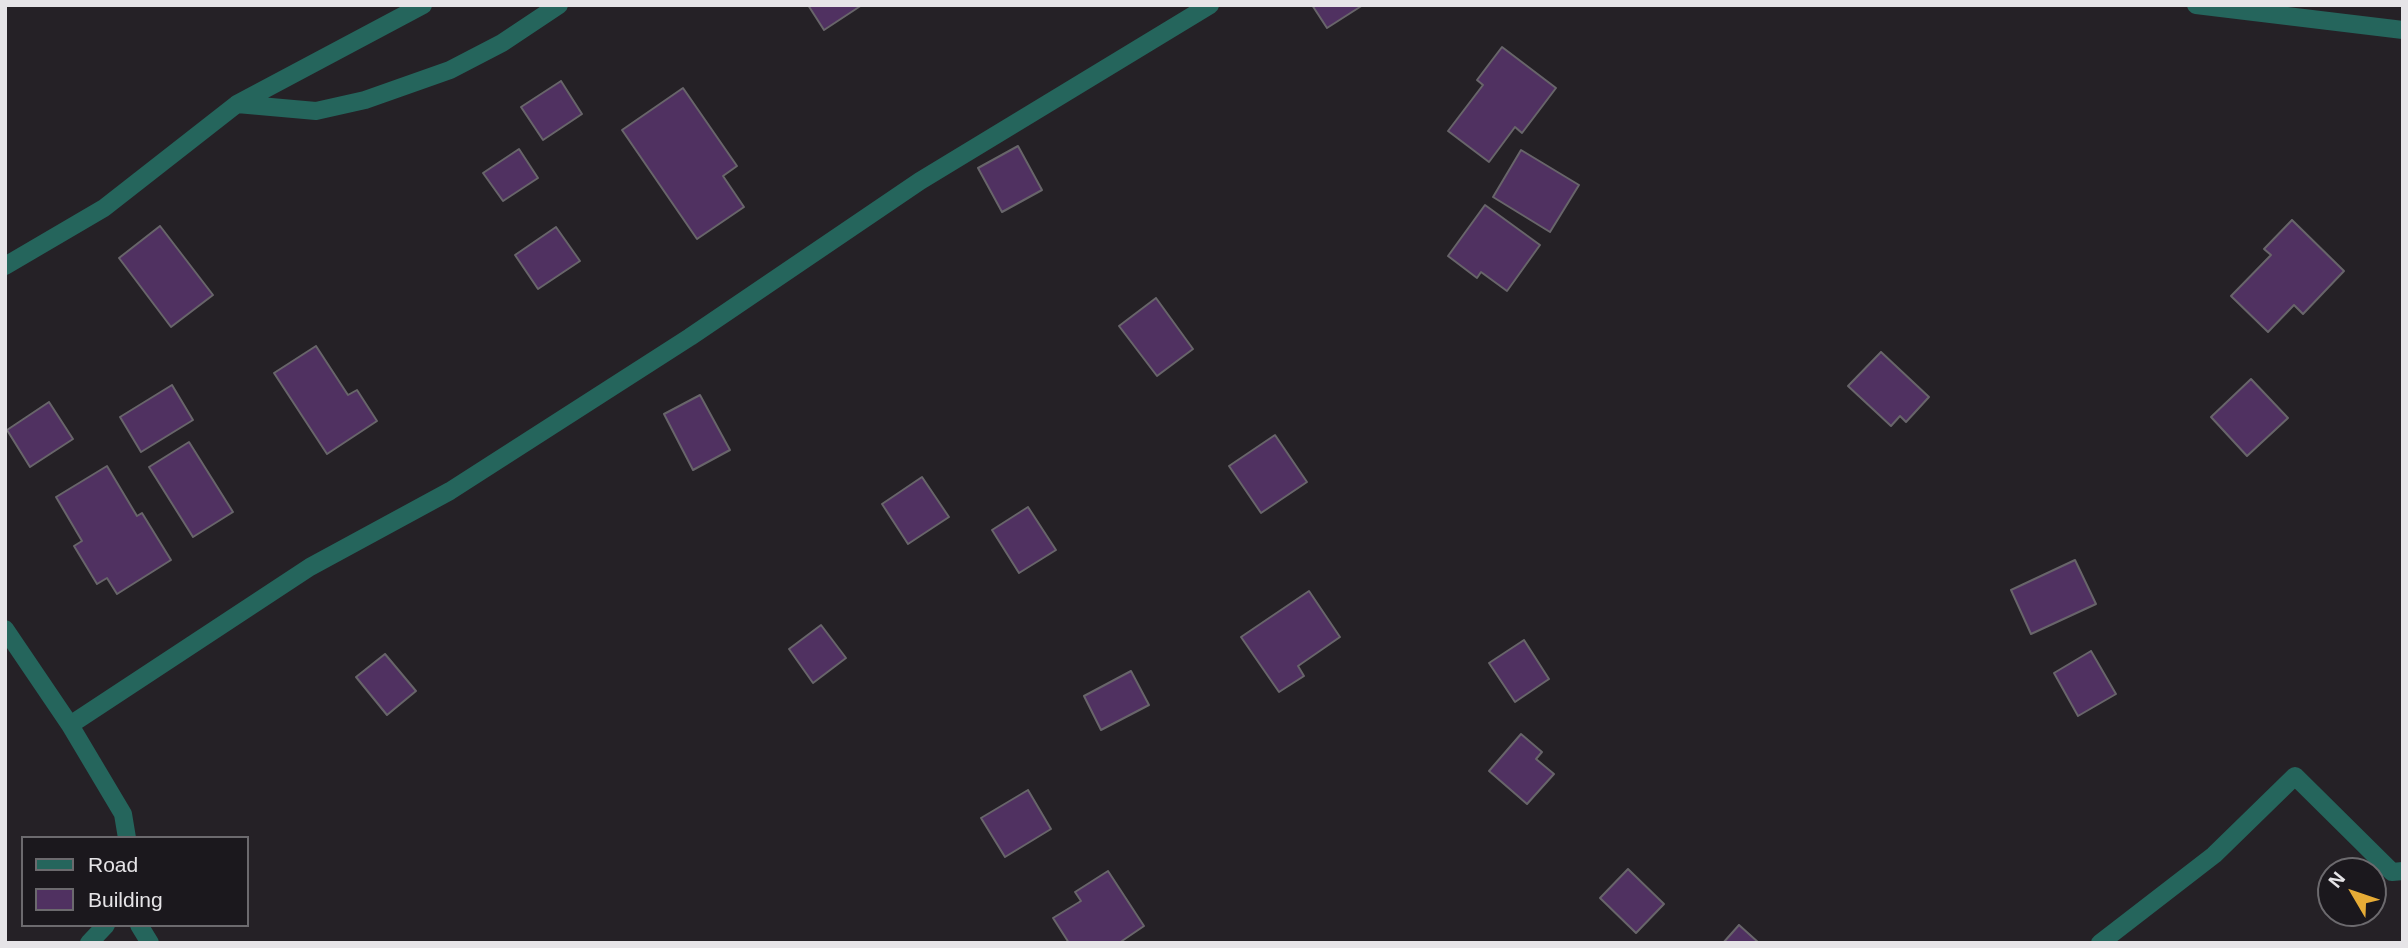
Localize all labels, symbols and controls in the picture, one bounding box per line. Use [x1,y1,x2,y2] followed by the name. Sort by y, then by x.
[21,836,248,927] legend
[88,853,138,876] text: Road
[2317,857,2387,927] north arrow
[2324,868,2349,892] text: N
[88,888,163,911] text: Building

